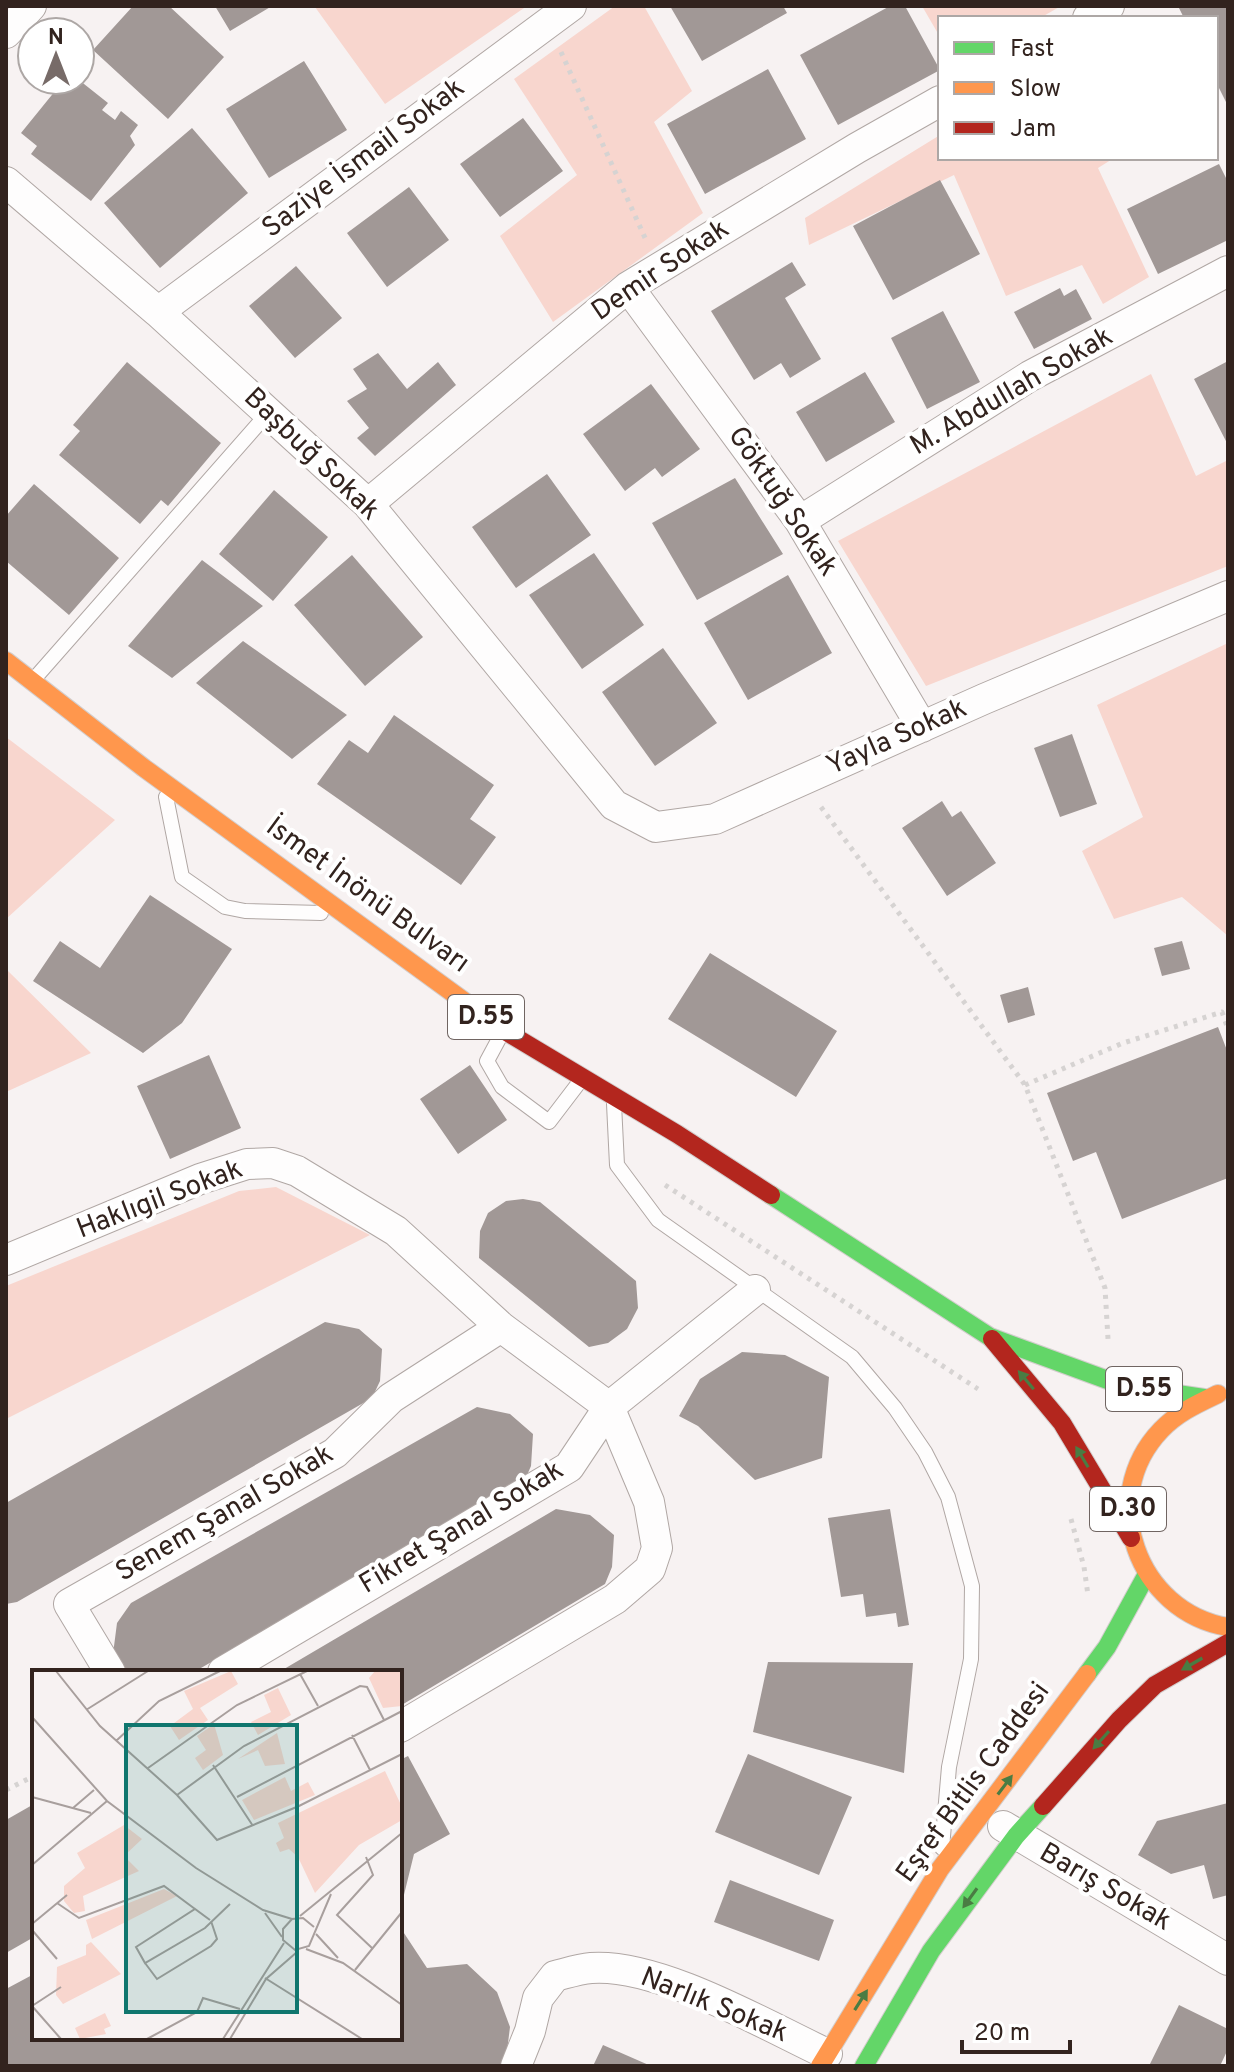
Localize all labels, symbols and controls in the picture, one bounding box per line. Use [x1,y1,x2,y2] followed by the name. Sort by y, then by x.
[16,16,96,96] north arrow
[938,16,1218,160] legend
[48,25,64,52] text: N
[1010,35,1054,65] text: Fast
[255,70,473,247] street label: Saziye İsmail Sokak
[1010,75,1061,105] text: Slow
[1010,115,1056,145] text: Jam
[585,212,737,330] street label: Demir Sokak
[904,319,1120,465] street label: M. Abdullah Sokak
[235,381,387,529] street label: Başbuğ Sokak
[719,420,845,584] street label: Göktuğ Sokak
[821,691,973,785] street label: Yayla Sokak
[258,809,476,982] street label: İsmet İnönü Bulvarı
[448,995,524,1039] road number: D.55
[72,1152,248,1248] street label: Haklıgil Sokak
[1106,1367,1182,1411] road number: D.55
[1018,1371,1035,1391] one-way arrow
[110,1437,340,1591] street label: Senem Şanal Sokak
[1075,1446,1089,1468] one-way arrow
[353,1453,571,1603] street label: Fikret Şanal Sokak
[1090,1487,1166,1531] road number: D.30
[1181,1657,1203,1671] one-way arrow
[32,1670,402,2040] inset map
[889,1676,1059,1890] street label: Eşref Bitlis Caddesi
[1093,1730,1110,1750] one-way arrow
[997,1775,1012,1796] one-way arrow
[1032,1836,1178,1940] street label: Barış Sokak
[963,1888,978,1909] one-way arrow
[635,1960,793,2052] street label: Narlık Sokak
[853,1989,868,2010] one-way arrow
[962,2004,1070,2054] scale bar
[974,2019,1030,2049] text: 20 m

